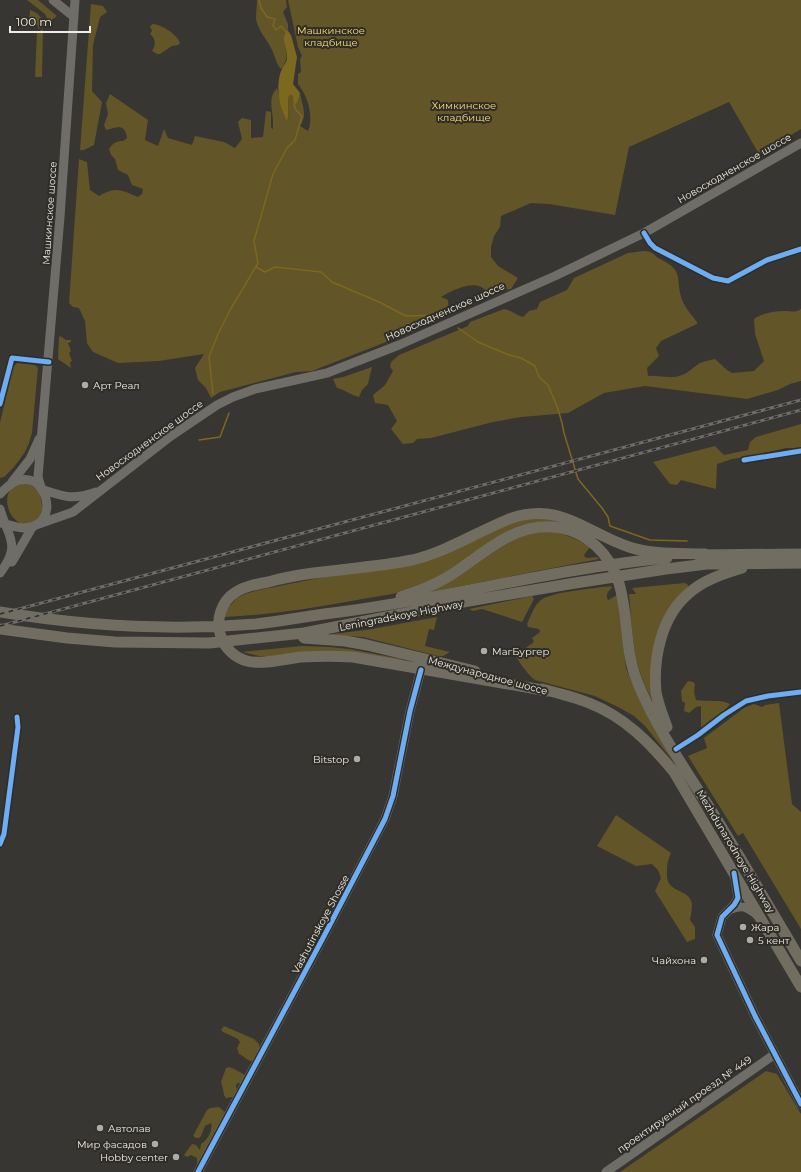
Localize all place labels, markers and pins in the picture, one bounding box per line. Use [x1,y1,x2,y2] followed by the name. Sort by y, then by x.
[93,379,140,392] place label: Арт Реал
[80,380,90,390] marker: Арт Реал
[492,645,549,658] place label: МагБургер
[479,646,489,656] marker: МагБургер
[313,753,349,766] place label: Bitstop
[352,754,362,764] marker: Bitstop
[751,921,779,934] place label: Жара
[738,922,748,932] marker: Жара
[758,934,790,947] place label: 5 кент
[745,935,755,945] marker: 5 кент
[652,954,696,967] place label: Чайхона
[699,955,709,965] marker: Чайхона
[108,1122,151,1135] place label: Автолав
[95,1123,105,1133] marker: Автолав
[77,1138,147,1151] place label: Мир фасадов
[150,1139,160,1149] marker: Мир фасадов
[100,1151,168,1164] place label: Hobby center
[171,1152,181,1162] marker: Hobby center

